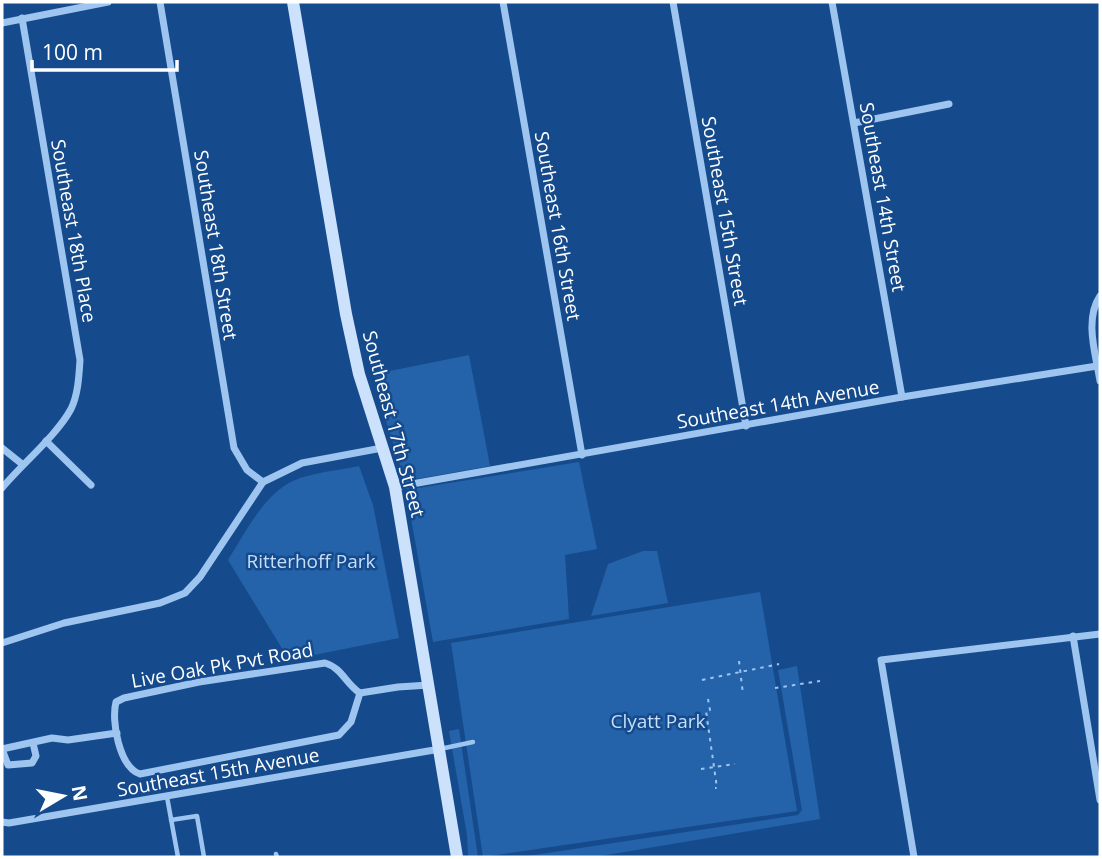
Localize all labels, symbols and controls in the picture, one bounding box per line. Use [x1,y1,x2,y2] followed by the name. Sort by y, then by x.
[32,28,177,72] scale bar
[42,38,103,66] text: 100 m
[854,100,913,294] street label: Southeast 14th Street
[696,114,755,308] street label: Southeast 15th Street
[529,129,588,323] street label: Southeast 16th Street
[45,137,103,325] street label: Southeast 18th Place
[188,148,244,342] street label: Southeast 18th Street
[357,328,431,520] street label: Southeast 17th Street
[675,373,881,435] street label: Southeast 14th Avenue
[246,548,376,574] park label: Ritterhoff Park
[129,636,315,694] street label: Live Oak Pk Pvt Road
[610,708,706,734] park label: Clyatt Park
[115,741,321,803] street label: Southeast 15th Avenue
[28,761,98,831] north arrow
[66,783,94,803] text: N

